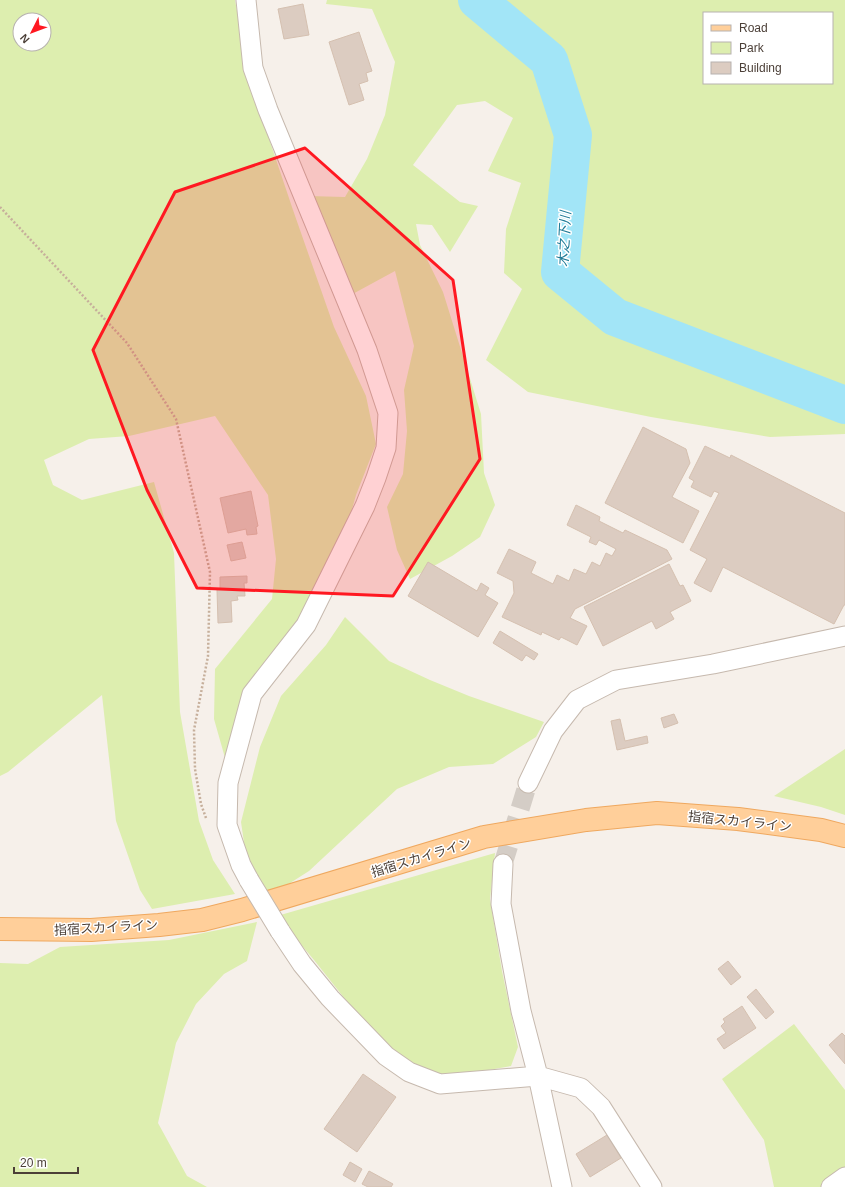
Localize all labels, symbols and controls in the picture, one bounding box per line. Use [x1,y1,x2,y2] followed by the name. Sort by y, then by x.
[12,12,52,52] north arrow
[703,12,833,84] legend
[739,21,768,35] text: Road
[17,32,32,46] text: N
[739,41,765,55] text: Park
[739,61,782,75] text: Building
[555,209,574,267] water label: 木之下川
[687,809,792,834] street label: 指宿スカイライン
[369,835,473,880] street label: 指宿スカイライン
[54,917,158,938] street label: 指宿スカイライン
[14,1149,78,1175] scale bar
[20,1156,47,1170] text: 20 m

